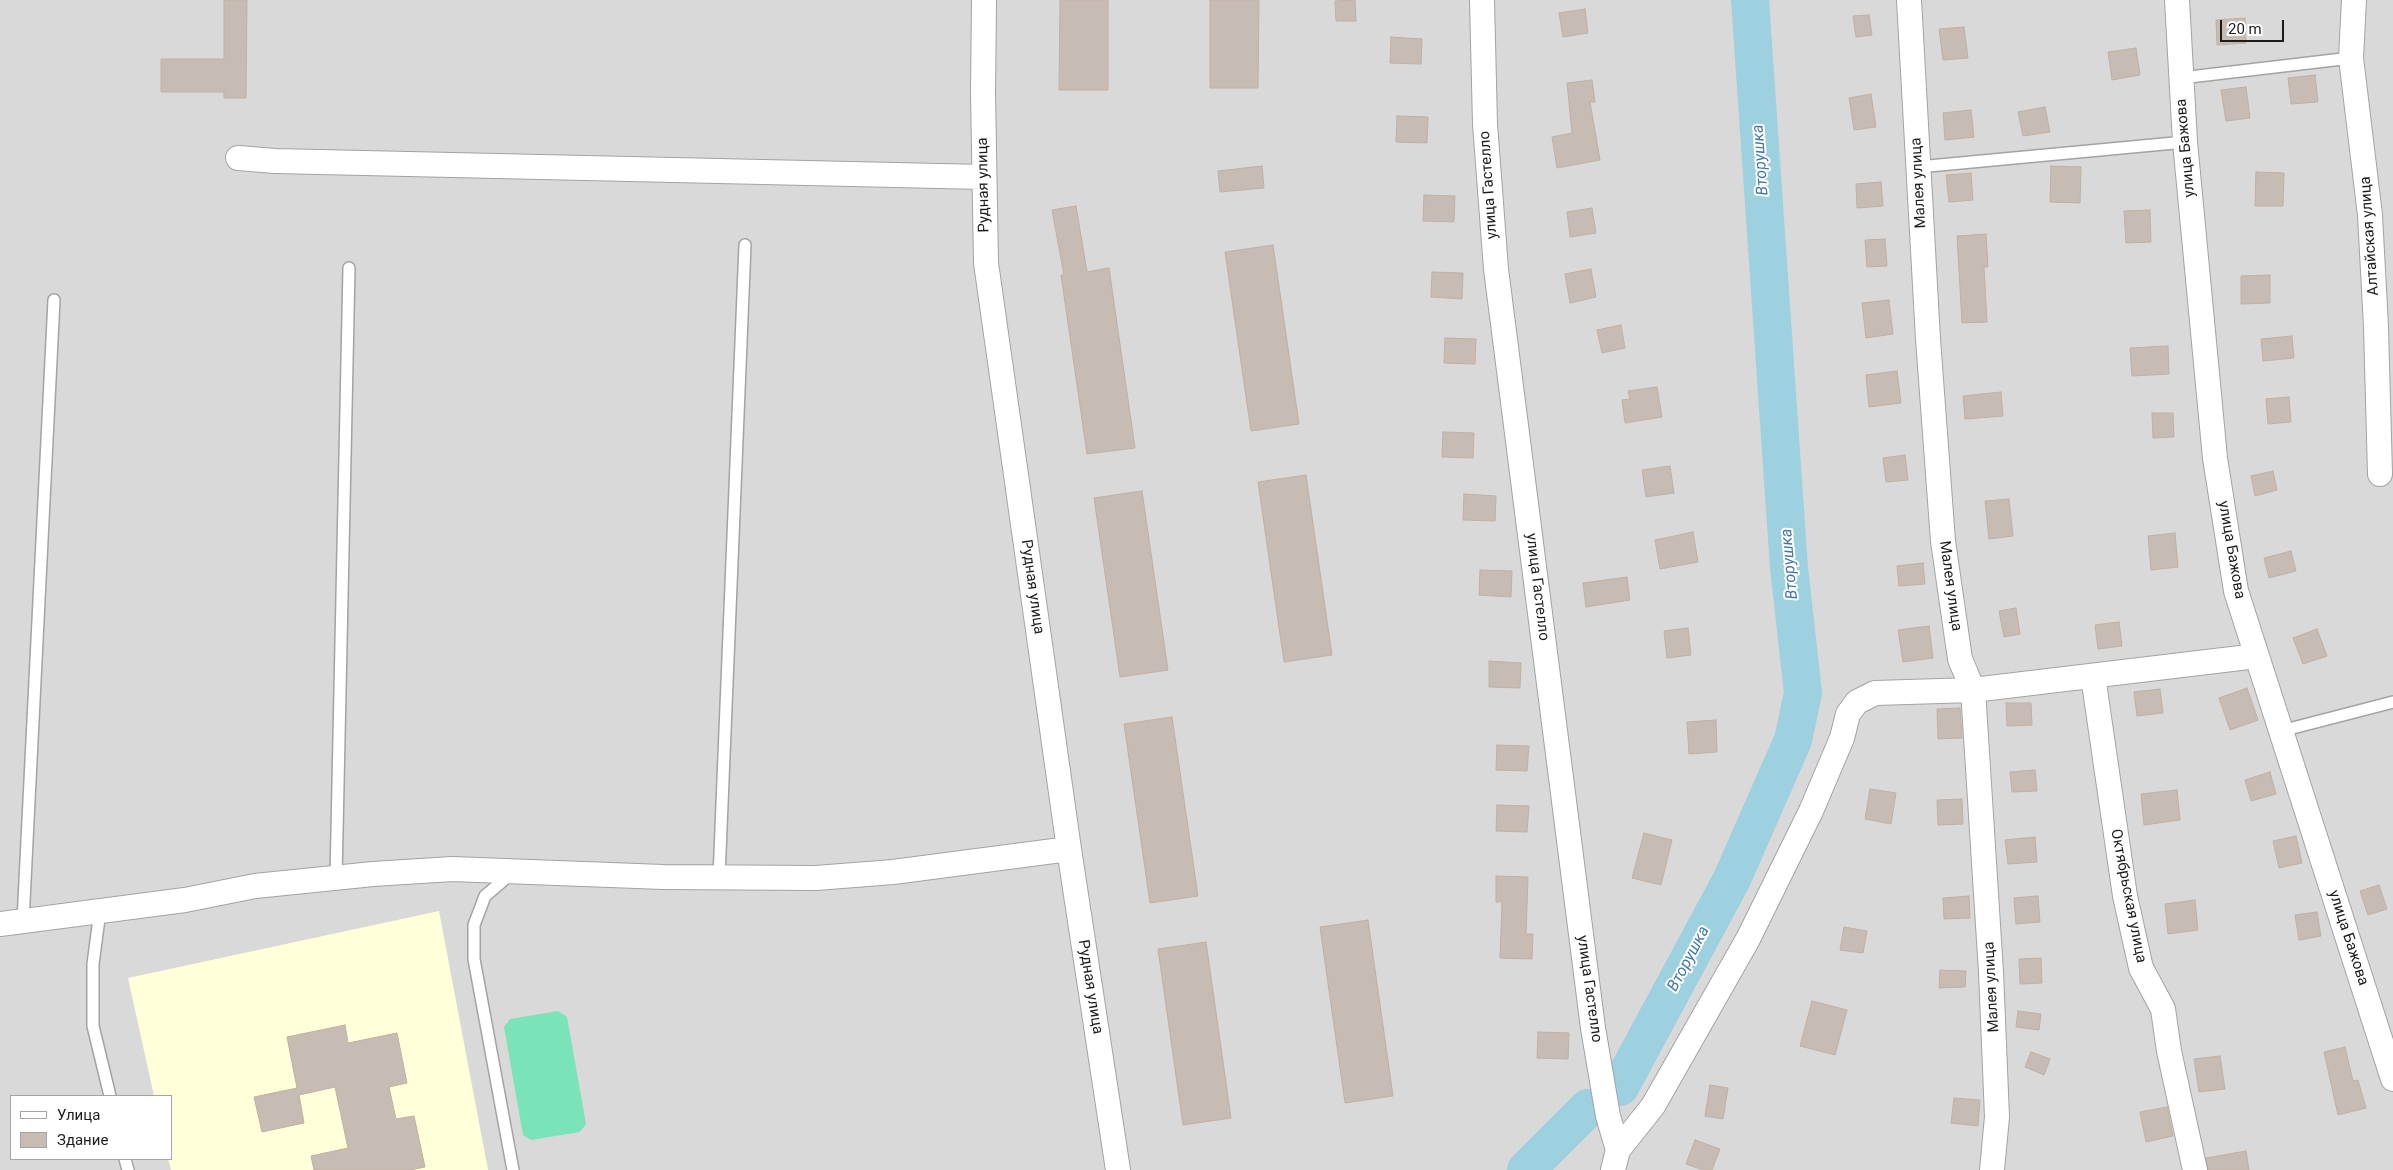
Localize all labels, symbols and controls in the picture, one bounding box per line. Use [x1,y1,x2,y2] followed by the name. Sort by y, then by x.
[2223,10,2287,42] scale bar
[2228,20,2262,38] text: 20 m
[2173,98,2199,198] street label: улица Бажова
[1749,124,1773,196] water label: Вторушка
[1476,130,1502,240] street label: улица Гастелло
[974,137,994,233] street label: Рудная улица
[1908,137,1930,229] street label: Малея улица
[2357,176,2383,296] street label: Алтайская улица
[2214,500,2248,600] street label: улица Бажова
[1777,528,1803,600] water label: Вторушка
[1521,532,1553,642] street label: улица Гастелло
[1016,539,1048,635] street label: Рудная улица
[1935,540,1965,632] street label: Малея улица
[2106,828,2150,964] street label: Октябрьская улица
[2324,888,2372,988] street label: улица Бажова
[1664,923,1714,995] water label: Вторушка
[1573,934,1605,1044] street label: улица Гастелло
[1074,939,1106,1035] street label: Рудная улица
[1981,941,2003,1033] street label: Малея улица
[10,1095,172,1160] legend
[57,1106,100,1124] text: Улица
[57,1131,108,1149] text: Здание

